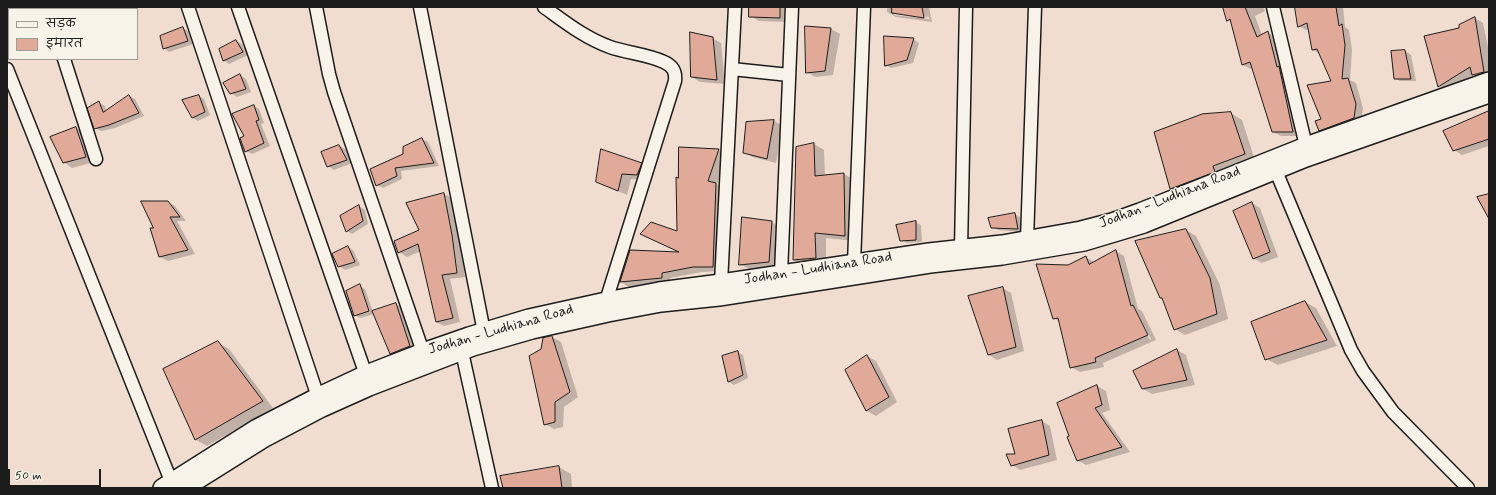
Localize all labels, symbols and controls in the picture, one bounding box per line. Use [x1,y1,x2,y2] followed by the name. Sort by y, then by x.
[8,8,138,60] legend
[46,16,76,32] text: सड़क
[46,36,83,52] text: इमारत
[1097,163,1243,233] street label: Jodhan - Ludhiana Road
[743,248,893,290] street label: Jodhan - Ludhiana Road
[426,301,576,359] street label: Jodhan - Ludhiana Road
[10,461,103,487] scale bar
[15,468,42,484] text: 50 m

